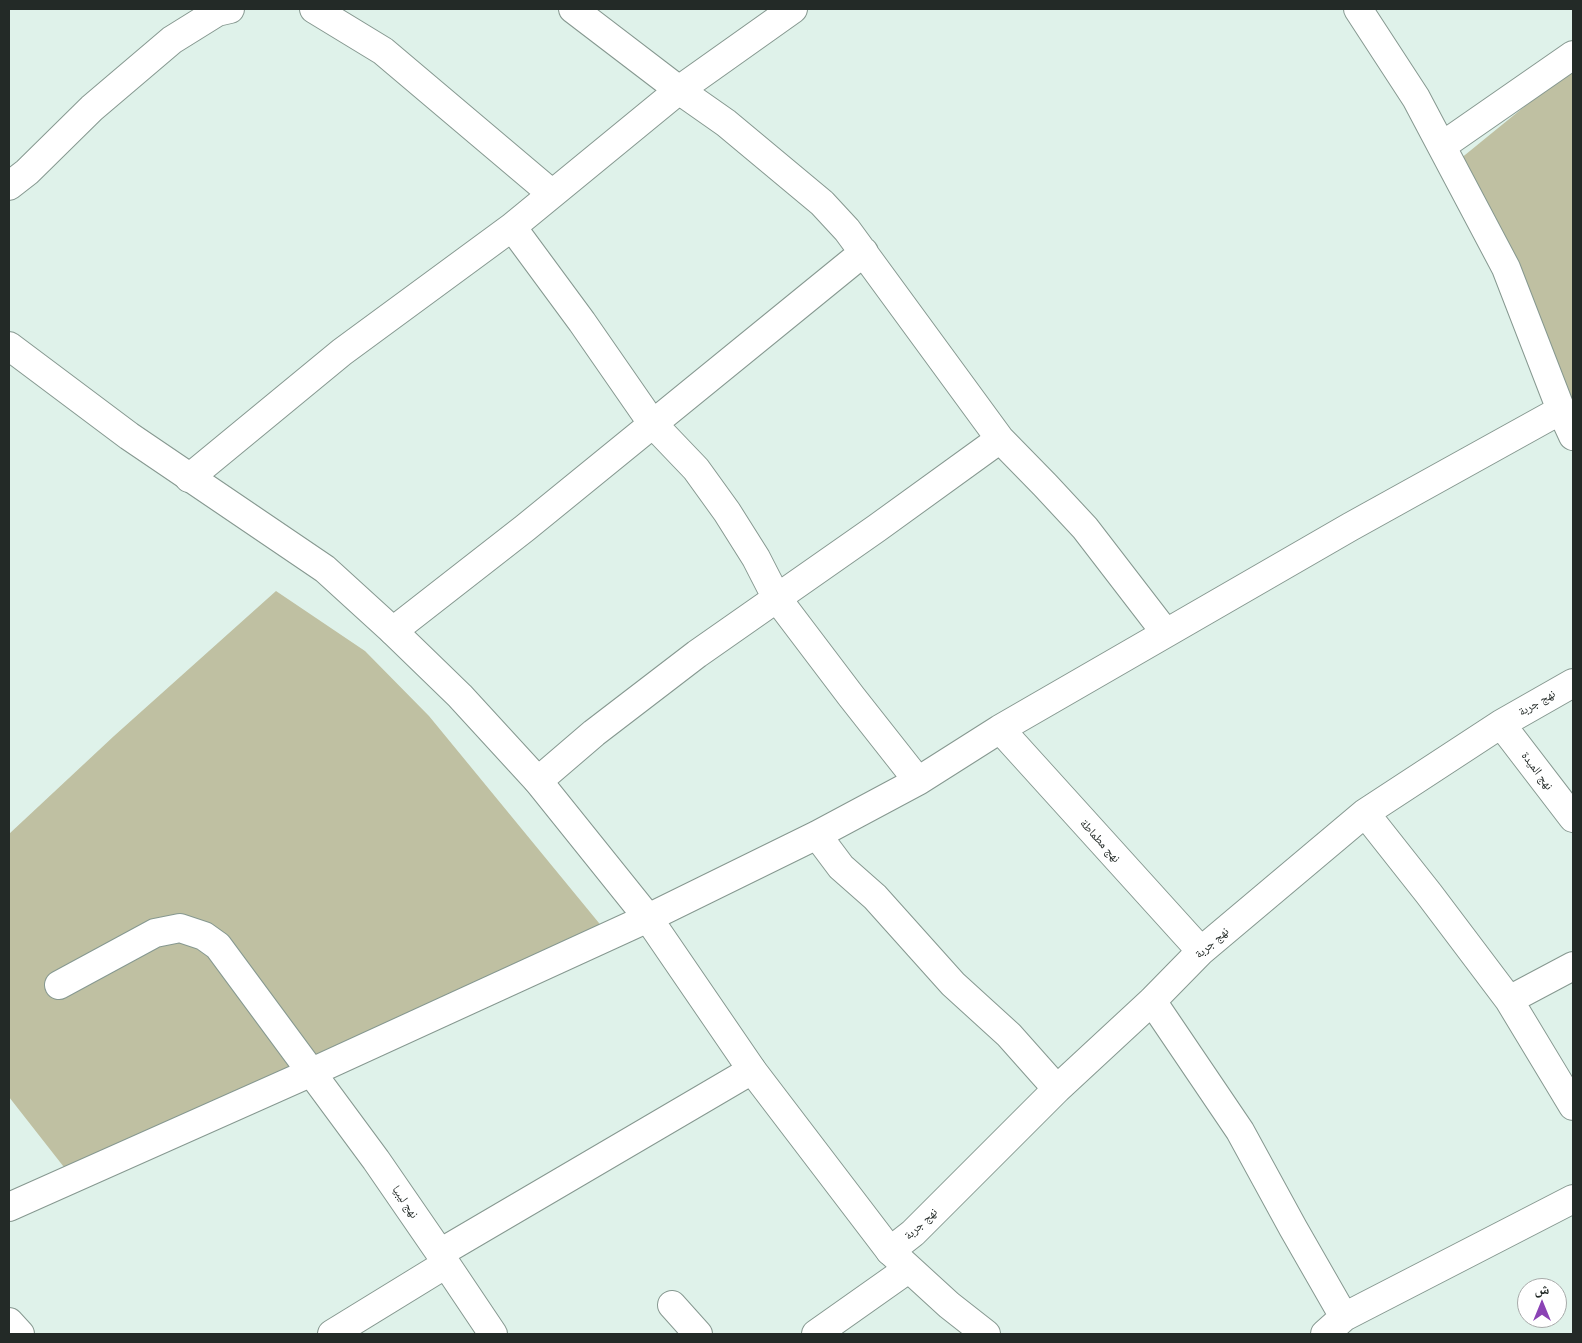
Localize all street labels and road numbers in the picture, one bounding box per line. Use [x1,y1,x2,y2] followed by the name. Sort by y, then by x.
[1516,687,1558,719] street label: نهج جربة
[1518,749,1556,793] street label: نهج الميدة
[1077,816,1123,866] street label: نهج مطماطة
[1192,924,1232,962] street label: نهج جربة
[389,1183,421,1221] street label: نهج ليبيا
[901,1205,941,1243] street label: نهج جربة

